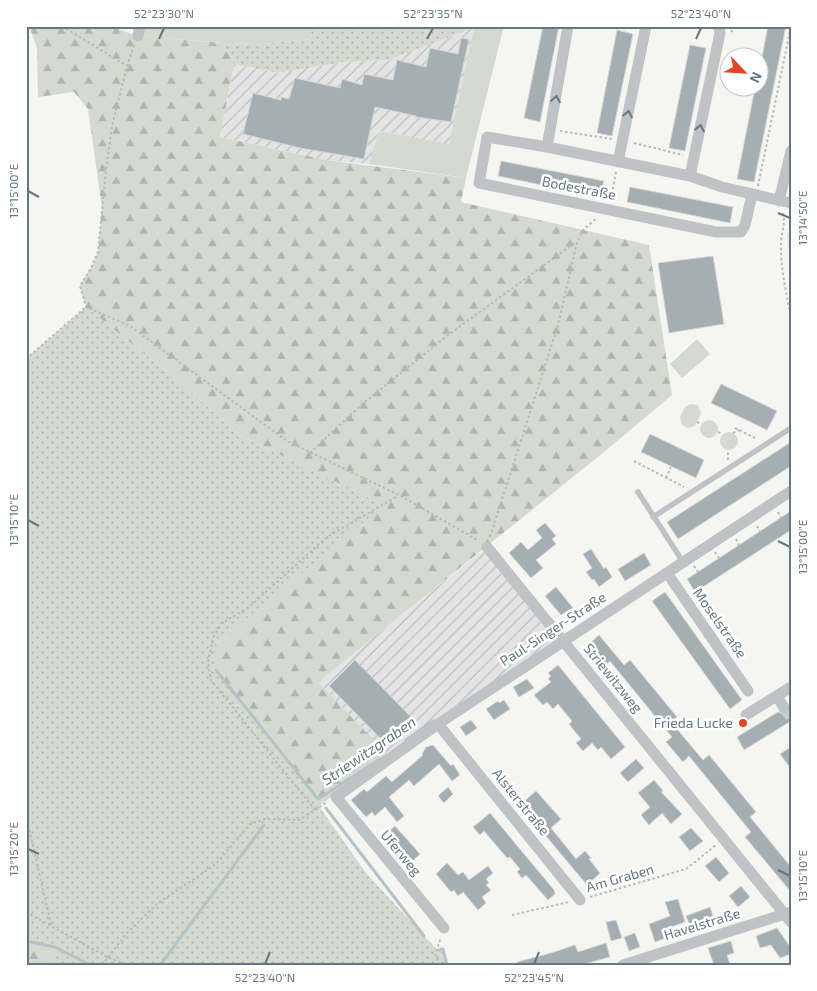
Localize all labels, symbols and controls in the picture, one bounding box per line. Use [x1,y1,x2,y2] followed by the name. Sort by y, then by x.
[134,6,194,20] text: 52°23'30"N
[403,6,463,20] text: 52°23'35"N
[671,6,731,20] text: 52°23'40"N
[720,48,770,98] north arrow
[746,70,766,86] text: N
[550,94,560,103] one-way arrow
[622,110,633,119] one-way arrow
[694,124,705,133] one-way arrow
[6,163,20,218] text: 13°15'00"E
[541,172,617,203] street label: Bodestraße
[795,190,809,246] text: 13°14'50"E
[6,493,20,546] text: 13°15'10"E
[795,519,809,574] text: 13°15'00"E
[690,584,751,661] street label: Moselstraße
[496,588,609,669] street label: Paul-Singer-Straße
[580,640,647,716] street label: Striewitzweg
[318,712,419,788] water label: Striewitzgraben
[654,714,733,731] place label: Frieda Lucke
[737,717,749,729] marker: Frieda Lucke
[489,765,554,839] street label: Alsterstraße
[6,821,20,876] text: 13°15'20"E
[377,826,426,879] street label: Uferweg
[795,849,809,902] text: 13°15'10"E
[584,860,656,895] street label: Am Graben
[662,904,742,943] street label: Havelstraße
[235,970,295,984] text: 52°23'40"N
[504,970,564,984] text: 52°23'45"N

